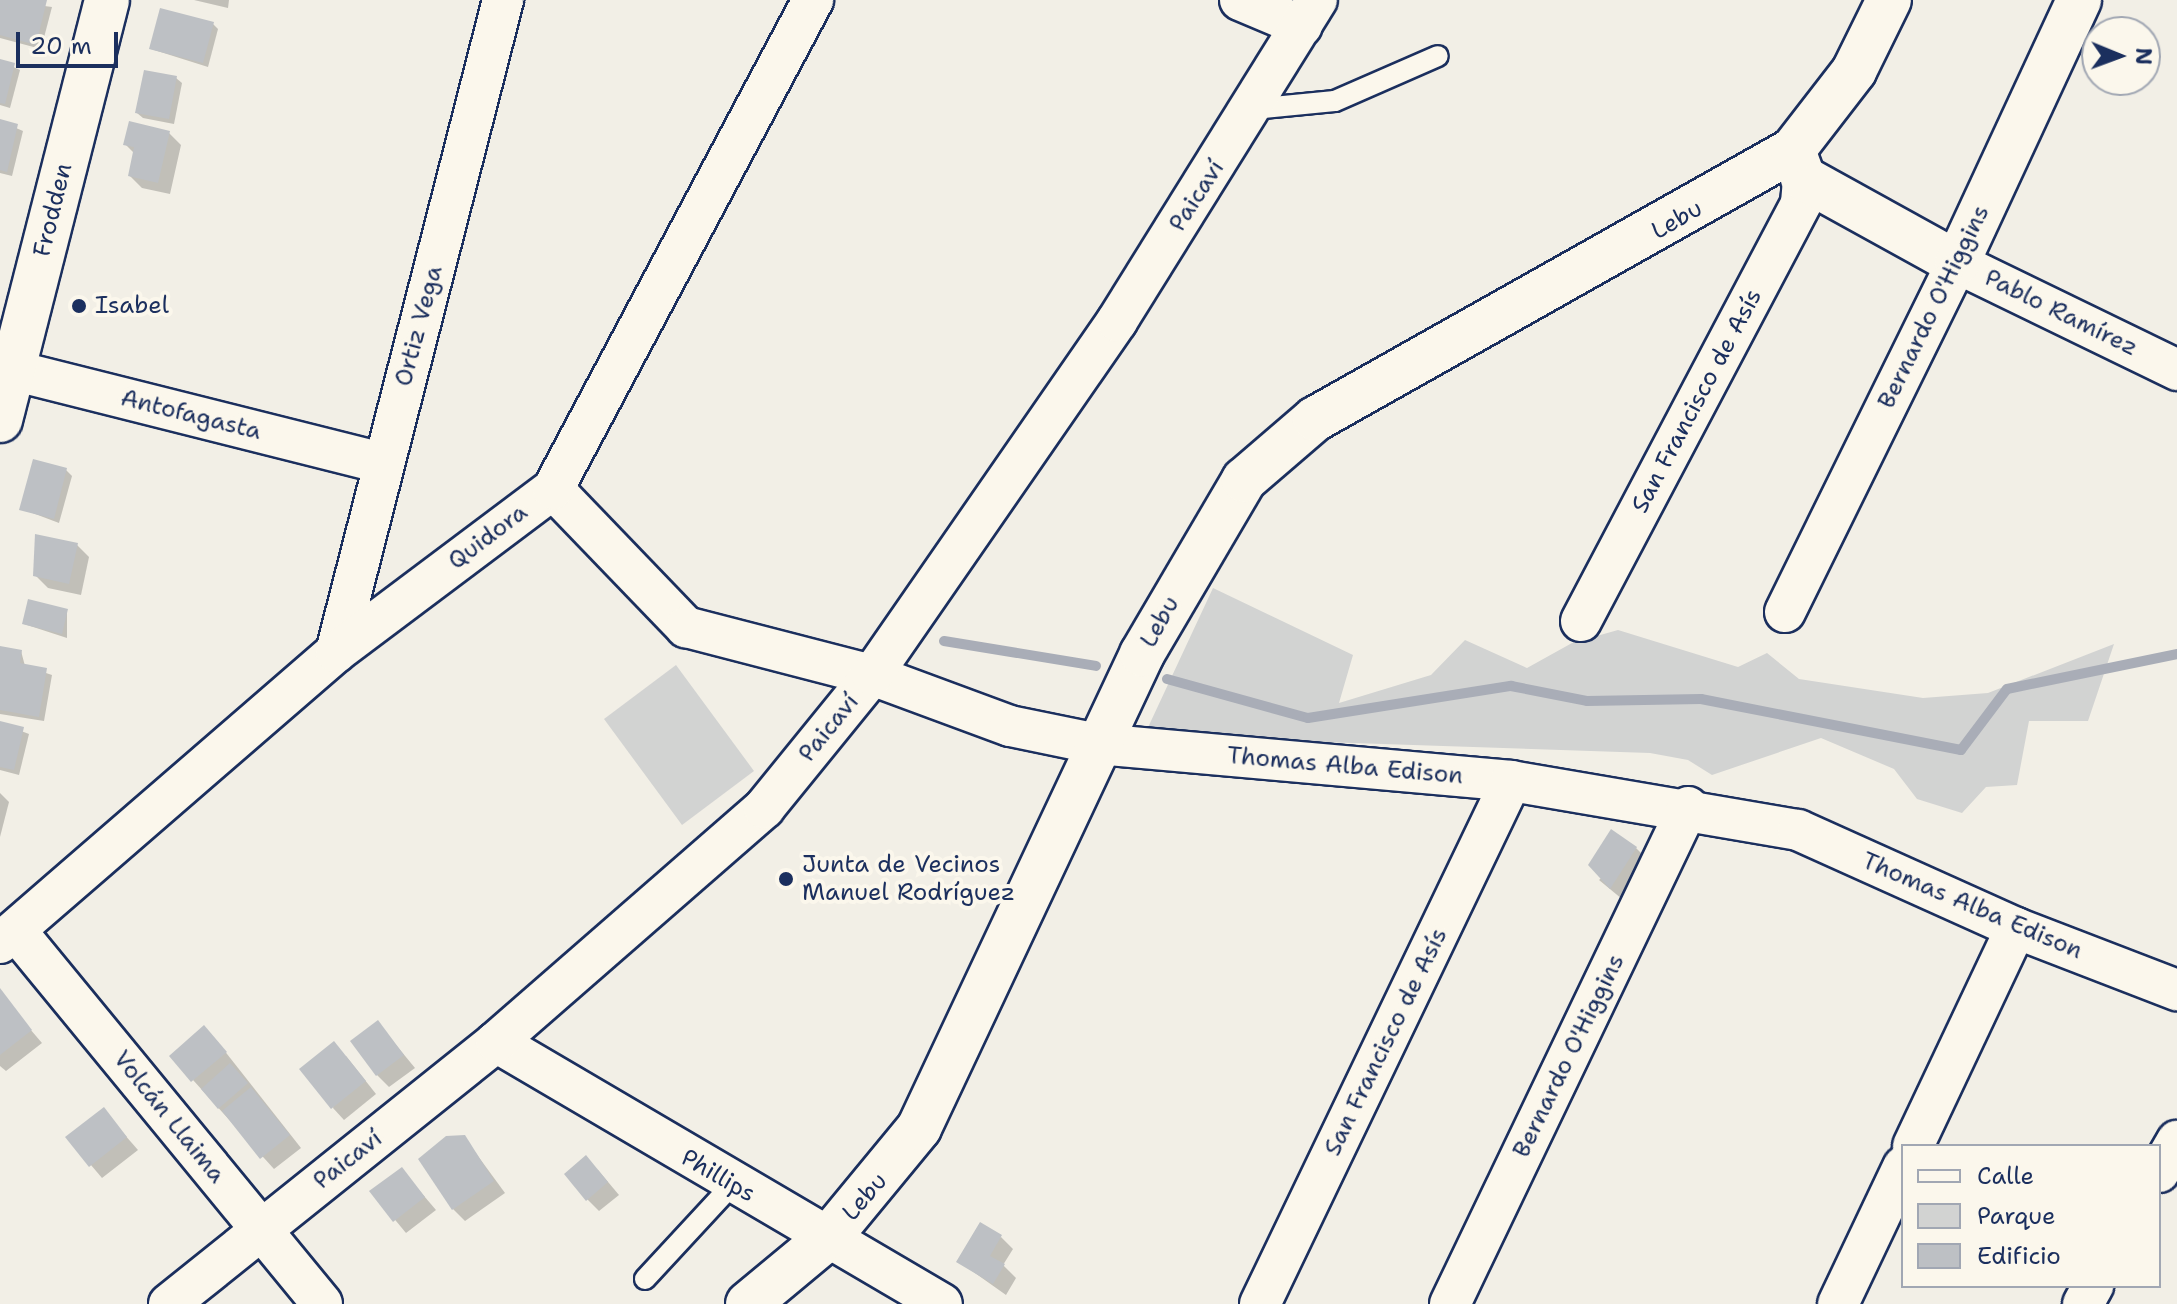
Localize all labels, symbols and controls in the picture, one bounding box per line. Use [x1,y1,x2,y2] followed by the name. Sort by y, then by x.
[20,16,122,66] scale bar
[2081,16,2161,96] north arrow
[30,30,92,62] text: 20 m
[2129,47,2158,65] text: N
[1163,155,1231,237] street label: Paicaví
[28,160,78,260] street label: Frodden
[1646,194,1708,246] street label: Lebu
[1872,201,1996,413] street label: Bernardo O'Higgins
[389,263,449,389] street label: Ortiz Vega
[1980,264,2142,362] street label: Pablo Ramírez
[1626,284,1768,518] street label: San Francisco de Asís
[95,292,169,320] place label: Isabel
[70,297,88,315] marker: Isabel
[118,384,264,446] street label: Antofagasta
[443,498,533,576] street label: Quidora
[1134,591,1186,653] street label: Lebu
[793,688,865,768] street label: Paicaví
[1226,741,1464,791] street label: Thomas Alba Edison
[1857,847,2087,965] street label: Thomas Alba Edison
[802,851,1015,907] place label: Junta de Vecinos Manuel Rodríguez
[777,870,795,888] marker: Junta de Vecinos Manuel Rodríguez
[1318,924,1454,1160] street label: San Francisco de Asís
[1507,950,1631,1162] street label: Bernardo O'Higgins
[107,1045,231,1189] street label: Volcán Llaima
[308,1124,388,1196] street label: Paicaví
[676,1143,760,1209] street label: Phillips
[1901,1144,2161,1288] legend
[1977,1160,2034,1192] text: Calle
[836,1167,894,1227] street label: Lebu
[1977,1200,2056,1232] text: Parque
[1977,1240,2061,1272] text: Edificio

